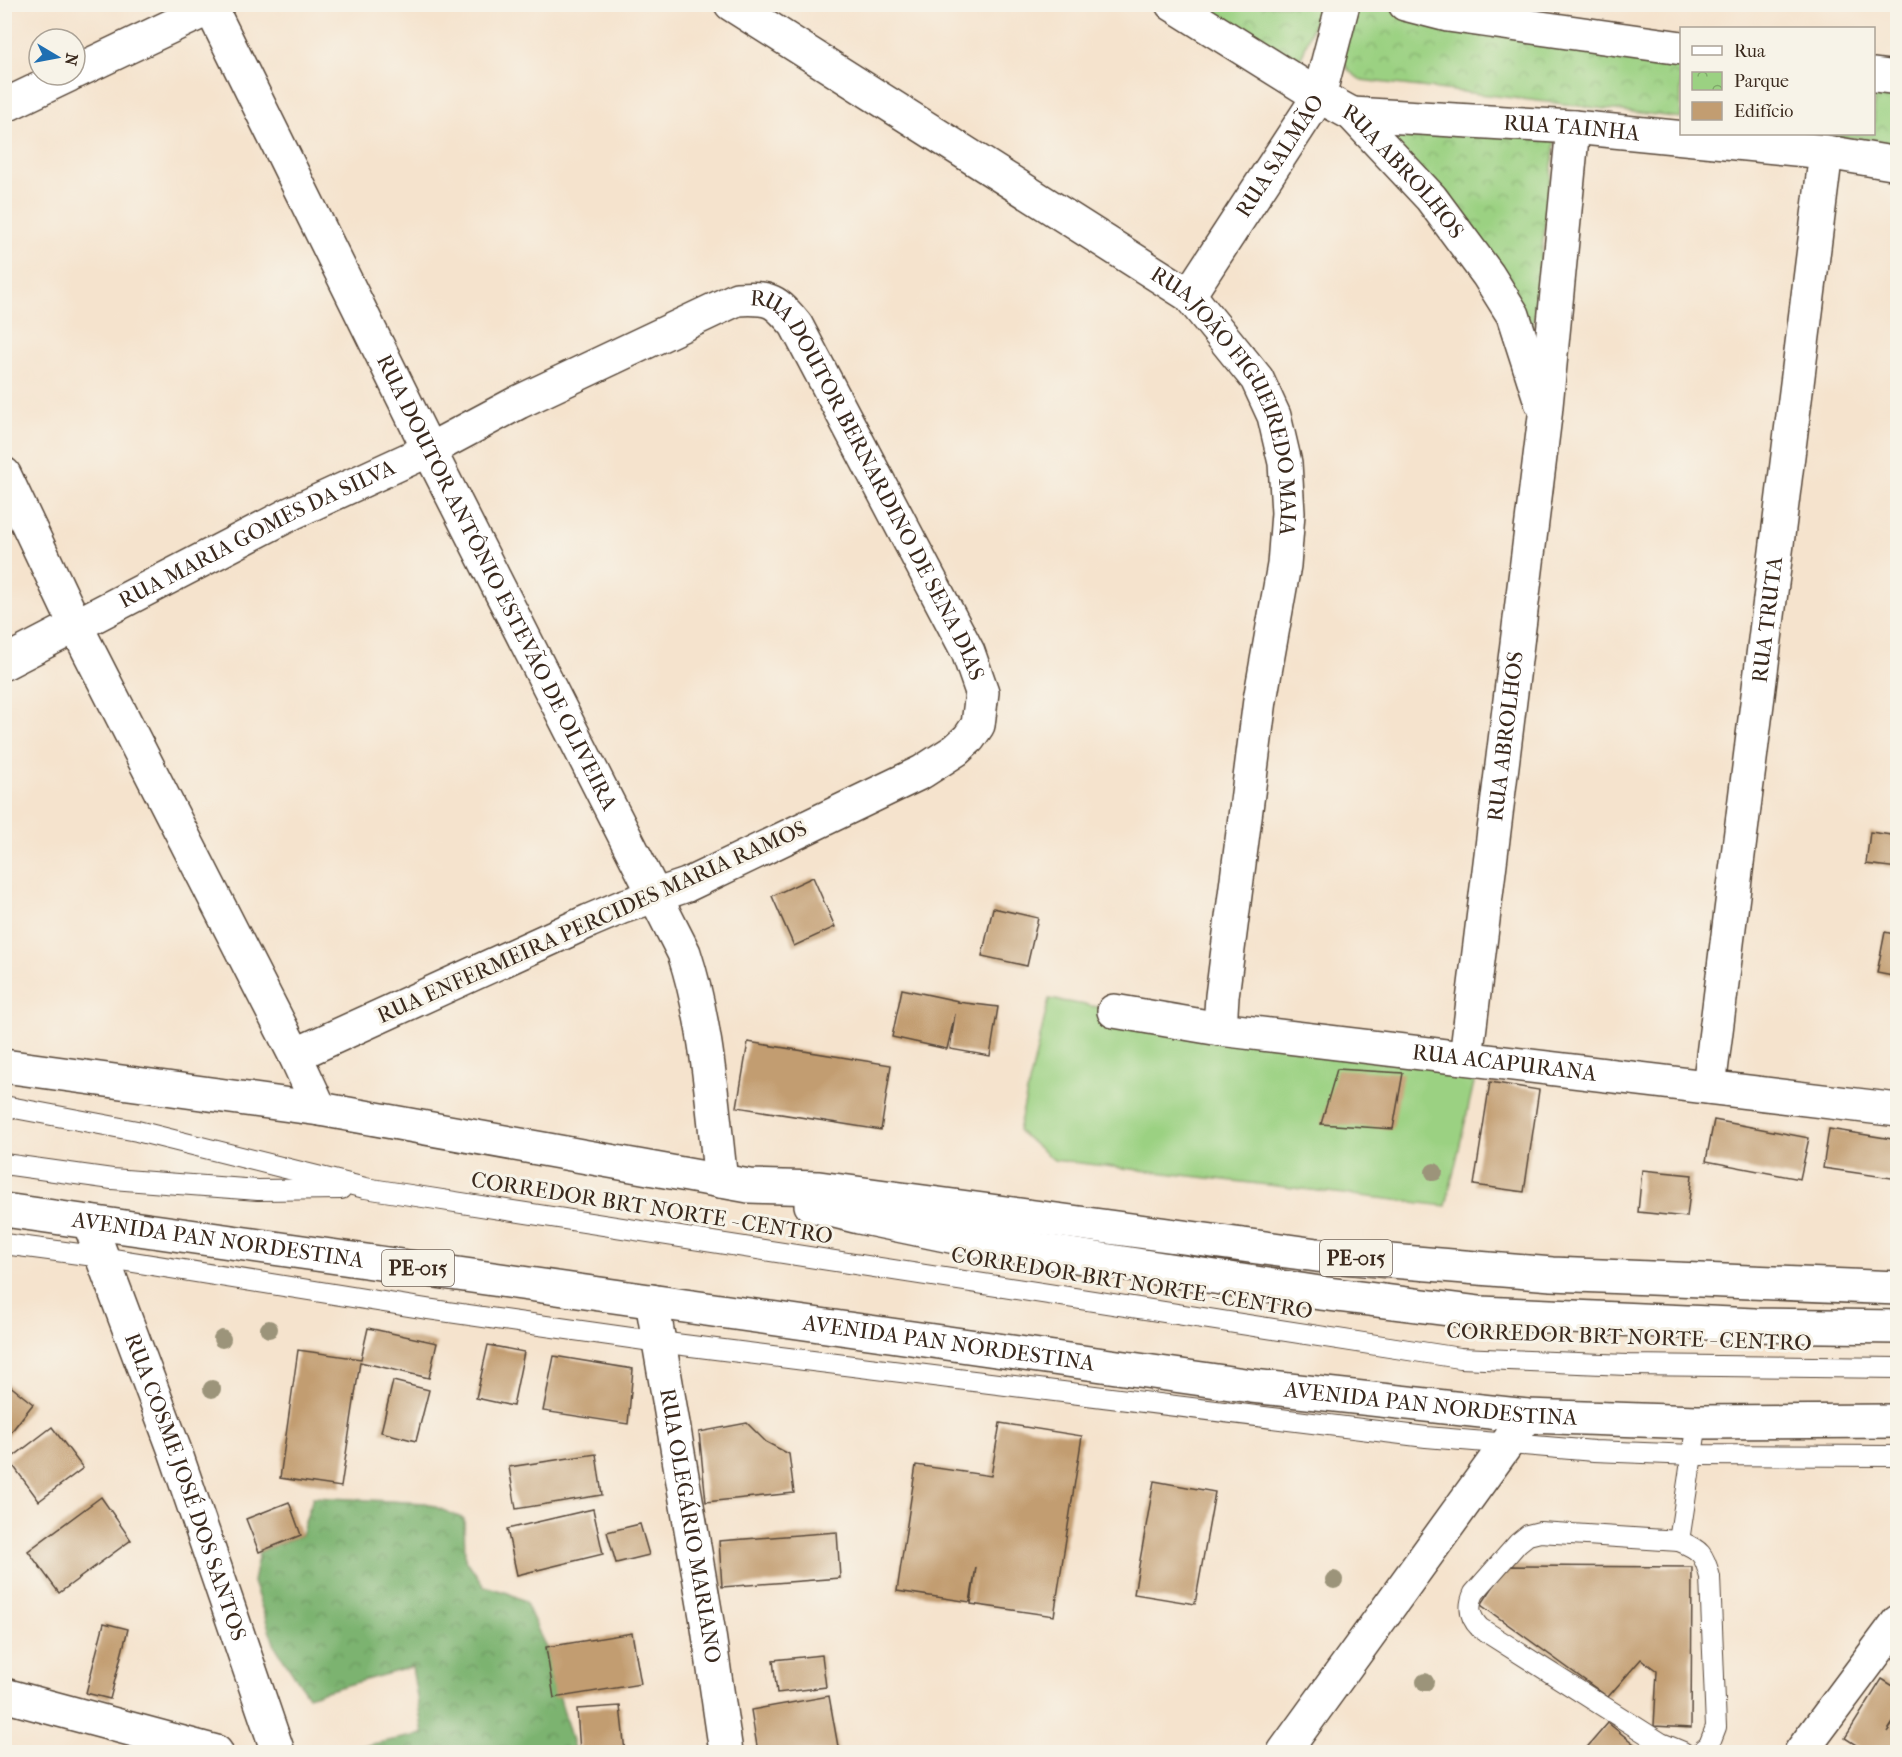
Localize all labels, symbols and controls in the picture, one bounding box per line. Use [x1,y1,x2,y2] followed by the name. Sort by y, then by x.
[27,27,87,87] north arrow
[1680,27,1875,135] legend
[1734,41,1766,62] text: Rua
[61,52,82,68] text: N
[1734,71,1789,92] text: Parque
[1230,90,1329,222] street label: RUA SALMÃO
[1338,98,1470,244] street label: RUA ABROLHOS
[1734,101,1793,122] text: Edifício
[1503,110,1642,147] street label: RUA TAINHA
[1146,261,1301,537] street label: RUA JOÃO FIGUEIREDO MAIA
[749,285,990,684] street label: RUA DOUTOR BERNARDINO DE SENA DIAS
[371,350,623,815] street label: RUA DOUTOR ANTÔNIO ESTEVÃO DE OLIVEIRA
[114,454,400,614] street label: RUA MARIA GOMES DA SILVA
[1747,554,1788,684] street label: RUA TRUTA
[1482,650,1529,823] street label: RUA ABROLHOS
[373,815,811,1029] street label: RUA ENFERMEIRA PERCIDES MARIA RAMOS
[1411,1039,1599,1087] street label: RUA ACAPURANA
[469,1167,835,1249] street label: CORREDOR BRT NORTE - CENTRO
[69,1207,366,1274] street label: AVENIDA PAN NORDESTINA
[1320,1240,1392,1276] road number: PE-015
[949,1242,1315,1324] street label: CORREDOR BRT NORTE - CENTRO
[382,1250,454,1286] road number: PE-015
[800,1310,1097,1377] street label: AVENIDA PAN NORDESTINA
[1446,1318,1812,1356] street label: CORREDOR BRT NORTE - CENTRO
[119,1330,252,1644] street label: RUA COSME JOSÉ DOS SANTOS
[1282,1376,1578,1431] street label: AVENIDA PAN NORDESTINA
[654,1386,726,1665] street label: RUA OLEGÁRIO MARIANO

